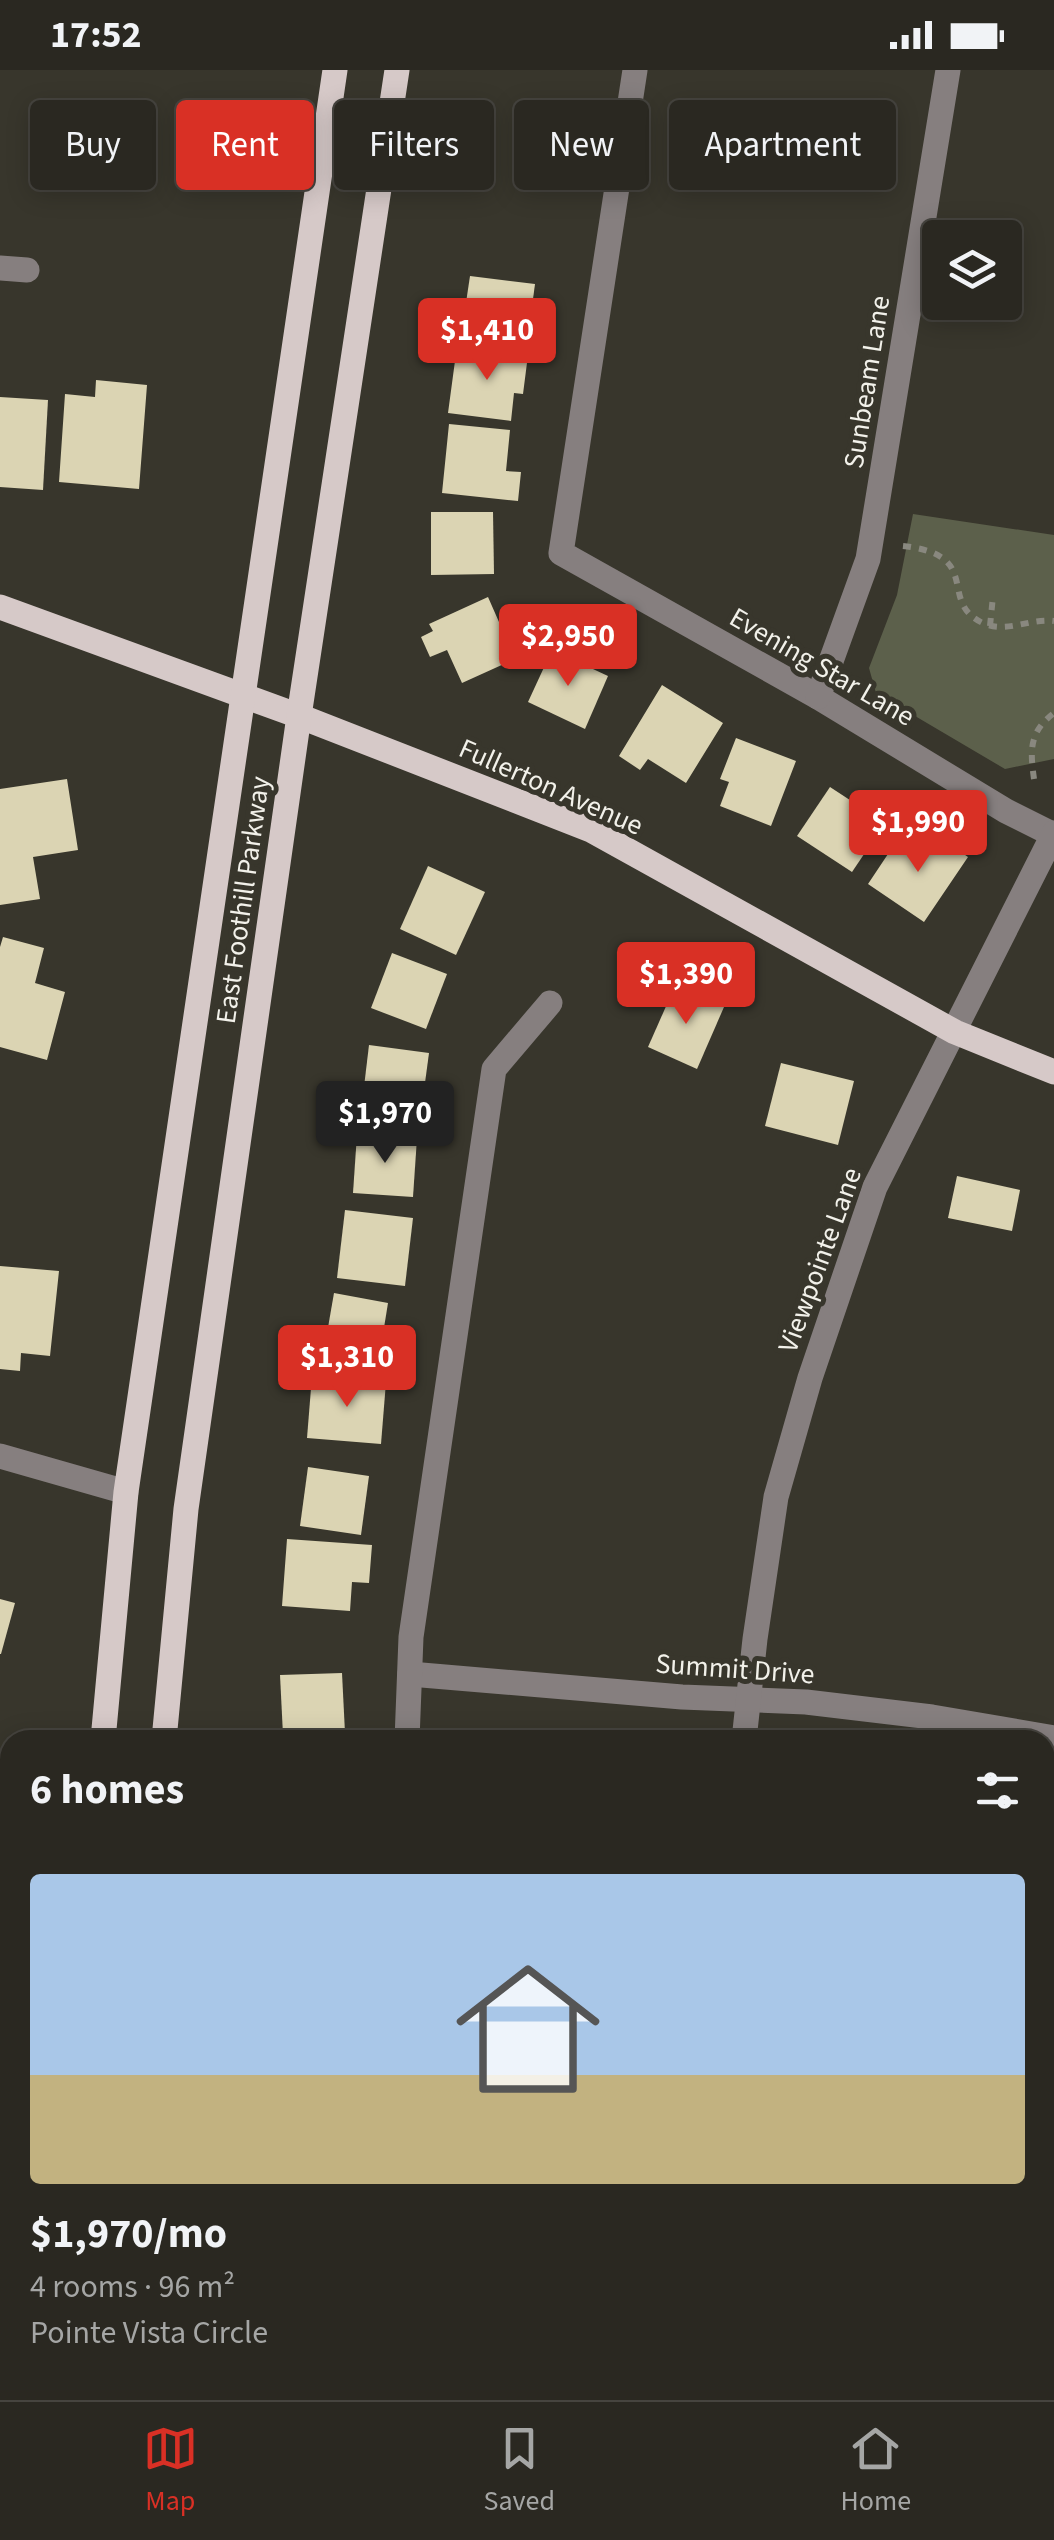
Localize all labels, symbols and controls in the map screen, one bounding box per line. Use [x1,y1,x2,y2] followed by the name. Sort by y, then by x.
[50,8,142,62] text: 17:52
[30,100,156,190] chip: Buy
[176,100,314,190] chip: Rent
[334,100,494,190] chip: Filters
[514,100,649,190] chip: New
[669,100,896,190] chip: Apartment
[922,220,1022,320] map controls
[922,220,1022,320] button: layers
[834,293,900,471] street label: Sunbeam Lane
[406,298,568,383] pin: $1,410
[440,307,534,353] text: $1,410
[722,598,922,736] street label: Evening Star Lane
[487,604,649,689] pin: $2,950
[521,613,615,659] text: $2,950
[452,728,650,846] street label: Fullerton Avenue
[206,774,280,1026] street label: East Foothill Parkway
[837,790,999,875] pin: $1,990
[871,799,965,845] text: $1,990
[605,942,767,1027] pin: $1,390
[639,951,733,997] text: $1,390
[304,1081,466,1166] pin: $1,970
[338,1090,432,1136] text: $1,970
[768,1162,872,1358] street label: Viewpointe Lane
[266,1325,428,1410] pin: $1,310
[300,1334,394,1380] text: $1,310
[654,1643,816,1695] street label: Summit Drive
[30,1760,184,1820] text: 6 homes
[970,1763,1025,1818] icon: filters
[438,1939,618,2119] icon: home
[30,2204,227,2264] text: $1,970/mo
[30,2264,235,2310] text: 4 rooms · 96 m²
[30,2310,268,2356] text: Pointe Vista Circle
[143,2421,198,2521] tab: Map
[483,2421,555,2521] tab: Saved
[841,2421,911,2521] tab: Home

